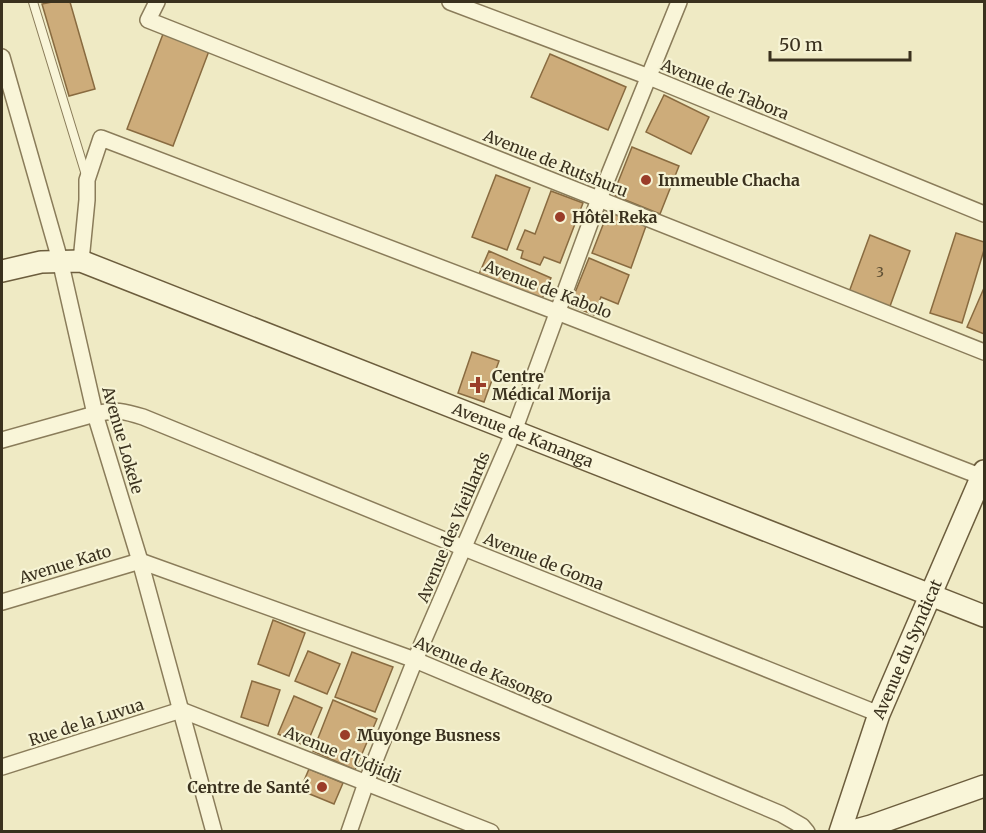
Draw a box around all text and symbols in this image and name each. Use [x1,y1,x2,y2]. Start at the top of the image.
scale bar [770,24,910,62]
text: 50 m [779,33,823,56]
street label: Avenue de Tabora [657,54,792,124]
street label: Avenue de Rutshuru [480,125,631,201]
place label: Immeuble Chacha [658,170,800,190]
marker: Immeuble Chacha [639,173,653,187]
place label: Hôtel Reka [572,207,658,227]
marker: Hôtel Reka [553,210,567,224]
street label: Avenue de Kabolo [480,255,615,323]
house number: 3 [876,263,884,281]
place label: Centre Médical Morija [492,366,611,404]
marker: Centre Médical Morija [469,376,487,394]
street label: Avenue Lokele [98,383,148,496]
street label: Avenue de Kananga [449,398,597,472]
street label: Avenue des Vieillards [412,449,494,606]
street label: Avenue de Goma [480,527,607,594]
street label: Avenue Kato [16,541,113,588]
street label: Avenue du Syndicat [868,576,946,723]
street label: Avenue de Kasongo [411,631,556,708]
street label: Rue de la Luvua [26,694,146,750]
street label: Avenue d'Udjidji [281,721,404,787]
place label: Muyonge Busness [357,725,500,745]
marker: Muyonge Busness [338,728,352,742]
place label: Centre de Santé [188,777,310,797]
marker: Centre de Santé [315,780,329,794]

